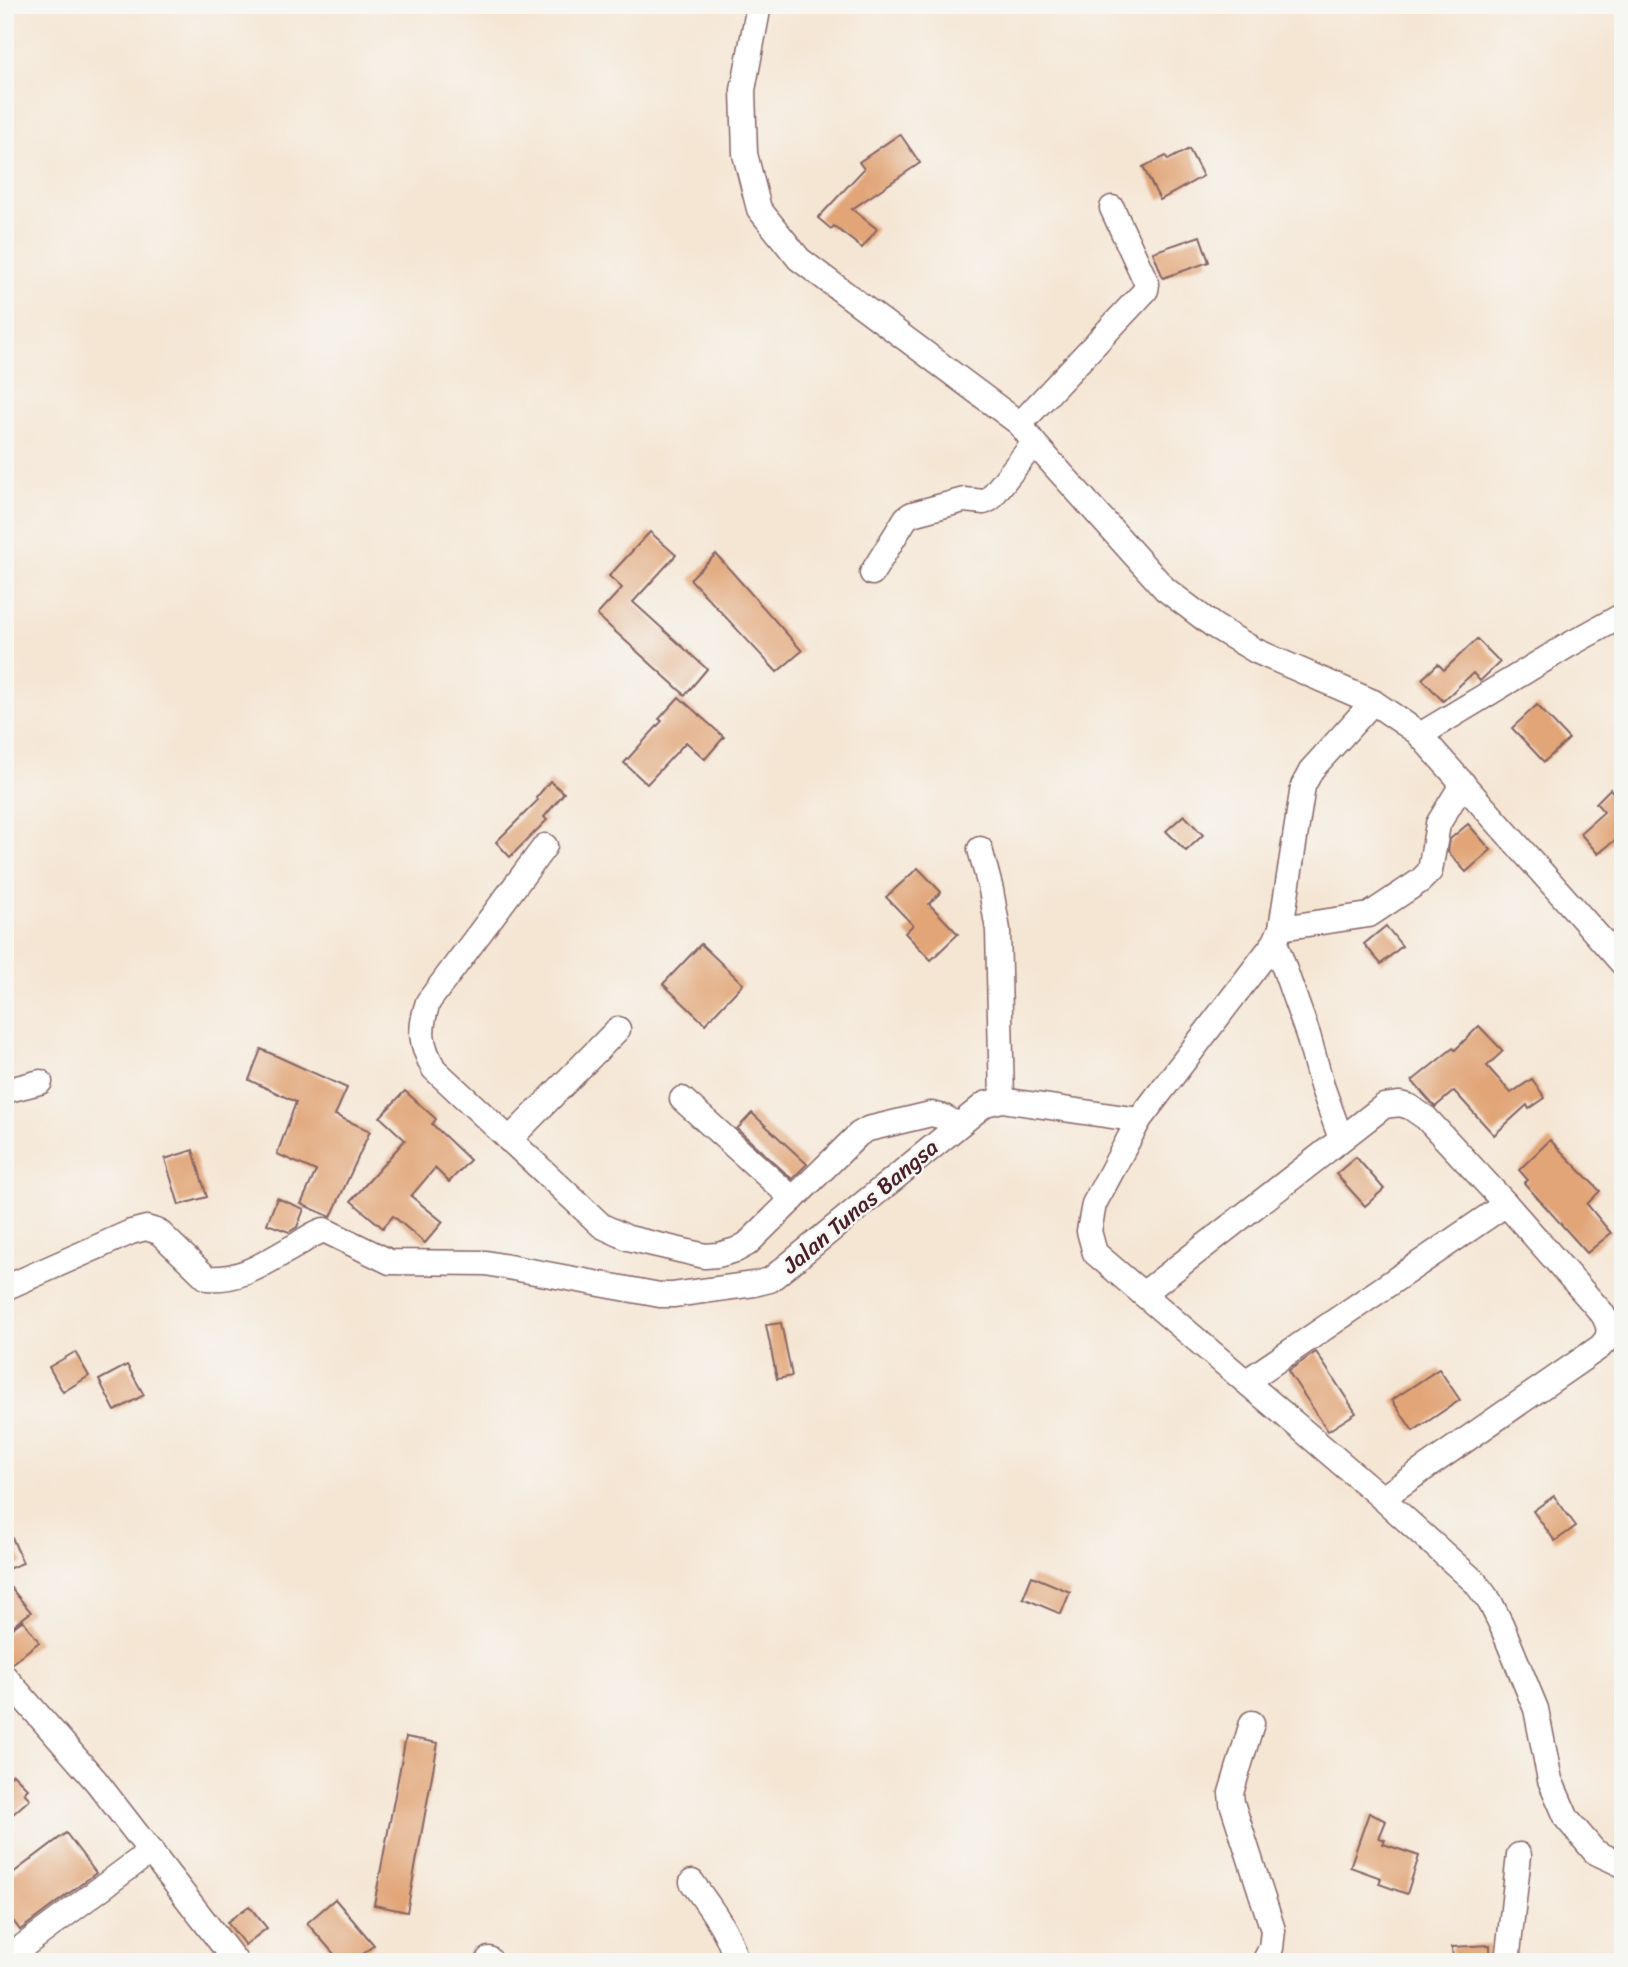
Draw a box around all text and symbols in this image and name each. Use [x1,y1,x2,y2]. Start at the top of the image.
street label: Jalan Tunas Bangsa [772,1128,948,1285]

